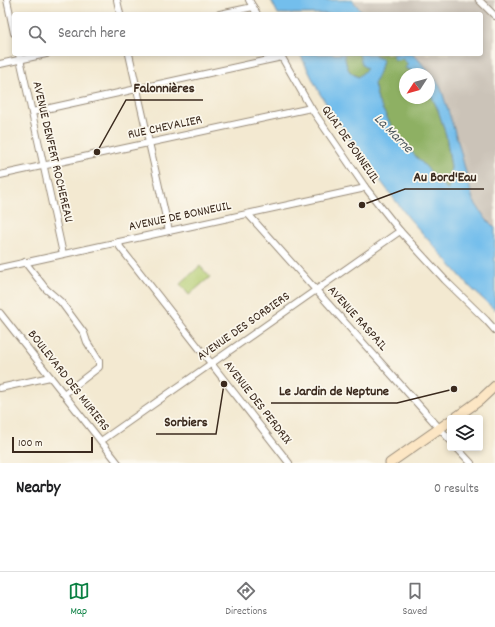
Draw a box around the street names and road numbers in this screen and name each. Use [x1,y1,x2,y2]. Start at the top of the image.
street label: AVENUE DENFERT ROCHEREAU [26,79,78,225]
street label: QUAI DE BONNEUIL [316,102,384,188]
street label: RUE CHEVALIER [126,111,204,145]
street label: AVENUE DE BONNEUIL [127,197,234,237]
street label: AVENUE RASPAIL [322,282,392,356]
street label: AVENUE DES SORBIERS [194,288,295,366]
street label: BOULEVARD DES MURIERS [22,326,114,436]
street label: AVENUE DES PERDRIX [218,357,296,449]

